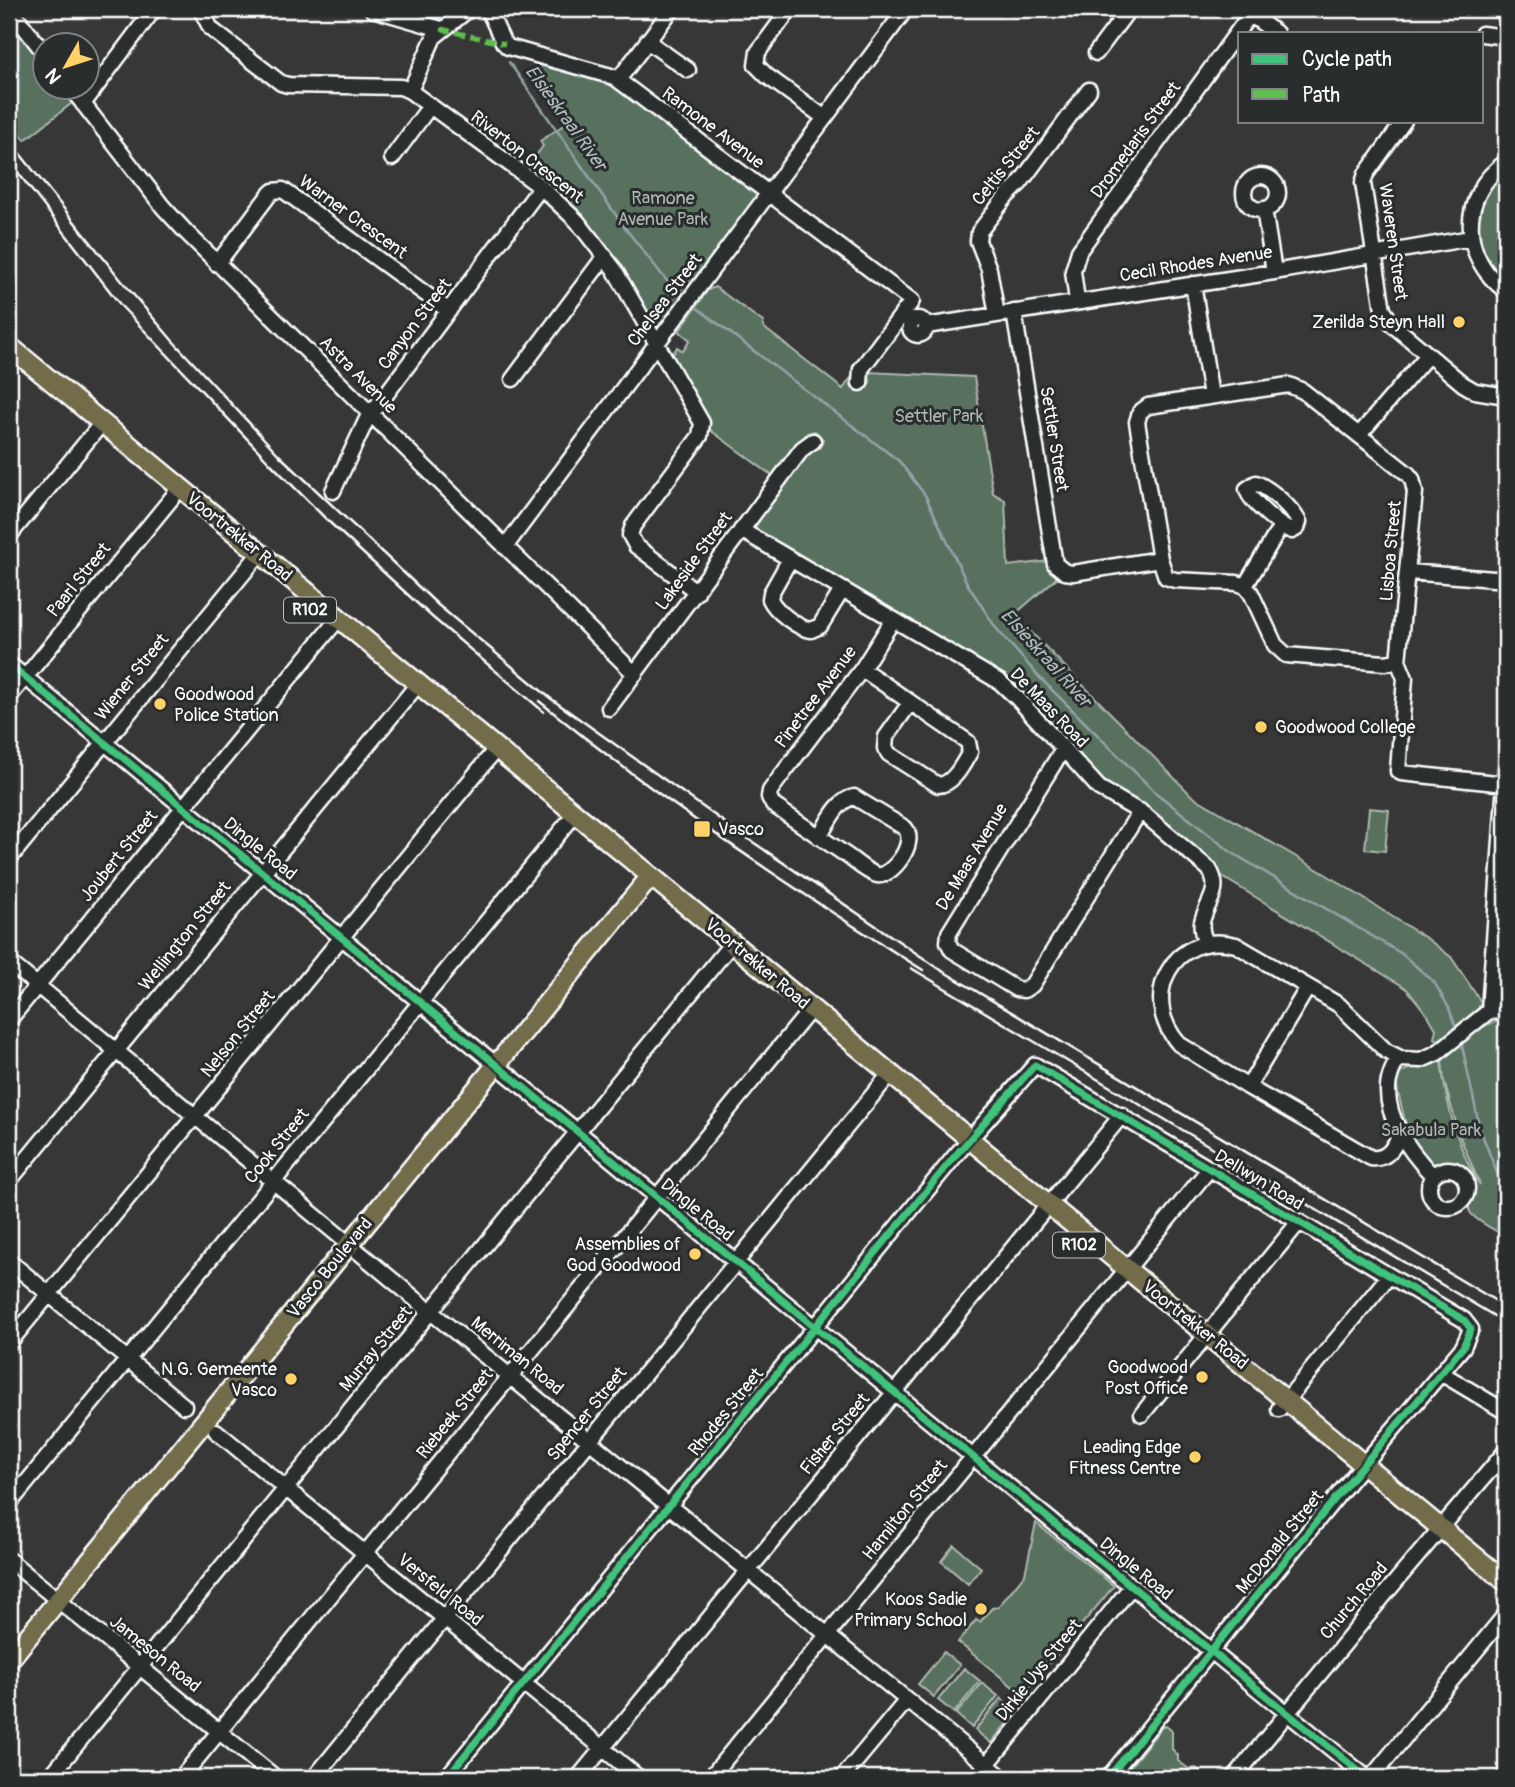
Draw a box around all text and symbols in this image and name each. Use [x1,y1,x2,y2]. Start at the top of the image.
north arrow [32,32,102,102]
legend [1238,32,1484,122]
text: Cycle path [1302,46,1392,73]
water label: Elsieskraal River [520,60,614,177]
text: N [40,63,67,89]
street label: Dromedaris Street [1086,76,1187,203]
street label: Ramone Avenue [657,82,769,174]
text: Path [1302,82,1340,109]
street label: Riverton Crescent [466,106,589,209]
street label: Celtis Street [967,121,1045,210]
street label: Warner Crescent [294,170,412,265]
street label: Waveren Street [1373,182,1413,303]
park label: Ramone Avenue Park [618,187,709,231]
street label: Cecil Rhodes Avenue [1118,241,1274,287]
street label: Chelsea Street [622,248,708,351]
street label: Canyon Street [373,273,457,374]
place label: Zerilda Steyn Hall [1312,311,1445,334]
marker: Zerilda Steyn Hall [1451,314,1467,330]
street label: Astra Avenue [314,331,402,419]
street label: Settler Street [1034,385,1074,494]
park label: Settler Park [895,405,984,428]
street label: Voortrekker Road [181,487,297,587]
street label: Lisboa Street [1375,499,1407,602]
street label: Lakeside Street [650,506,738,615]
street label: Paarl Street [42,537,117,622]
road number: R102 [284,597,336,622]
water label: Elsieskraal River [995,604,1098,714]
street label: Wiener Street [90,628,175,725]
street label: Pinetree Avenue [770,641,862,753]
street label: De Maas Road [1005,663,1093,753]
place label: Goodwood Police Station [174,683,279,727]
marker: Goodwood Police Station [152,696,168,712]
place label: Goodwood College [1275,716,1416,739]
marker: Goodwood College [1253,719,1269,735]
street label: De Maas Avenue [931,799,1013,915]
street label: Joubert Street [75,805,163,907]
street label: Dingle Road [219,812,301,886]
place label: Vasco [718,818,764,841]
marker: Vasco [692,819,712,839]
street label: Wellington Street [134,876,237,996]
street label: Voortrekker Road [700,913,814,1015]
street label: Nelson Street [196,985,281,1082]
street label: Cook Street [240,1103,315,1188]
park label: Sakabula Park [1381,1119,1482,1142]
street label: Dellwyn Road [1210,1144,1308,1216]
street label: Dingle Road [656,1173,738,1247]
street label: Vasco Boulevard [282,1213,378,1323]
road number: R102 [1053,1232,1105,1258]
place label: Assemblies of God Goodwood [566,1233,682,1277]
marker: Assemblies of God Goodwood [687,1246,703,1262]
street label: Voortrekker Road [1137,1275,1253,1375]
street label: Murray Street [334,1301,418,1397]
street label: Merriman Road [466,1312,568,1400]
place label: Goodwood Post Office [1105,1356,1188,1400]
place label: N.G. Gemeente Vasco [161,1358,277,1402]
street label: Spencer Street [542,1362,633,1466]
street label: Rhodes Street [683,1363,769,1461]
street label: Riebeek Street [412,1364,499,1464]
marker: Goodwood Post Office [1194,1369,1210,1385]
marker: N.G. Gemeente Vasco [283,1371,299,1387]
street label: Fisher Street [795,1388,875,1480]
place label: Leading Edge Fitness Centre [1069,1436,1181,1480]
marker: Leading Edge Fitness Centre [1187,1449,1203,1465]
street label: Hamilton Street [857,1454,953,1565]
street label: McDonald Street [1231,1485,1329,1599]
street label: Dingle Road [1095,1532,1177,1606]
street label: Versfeld Road [393,1548,487,1632]
street label: Church Road [1315,1558,1393,1644]
place label: Koos Sadie Primary School [854,1588,967,1632]
marker: Koos Sadie Primary School [973,1601,989,1617]
street label: Jameson Road [105,1610,205,1698]
street label: Dirkie Uys Street [991,1614,1088,1726]

